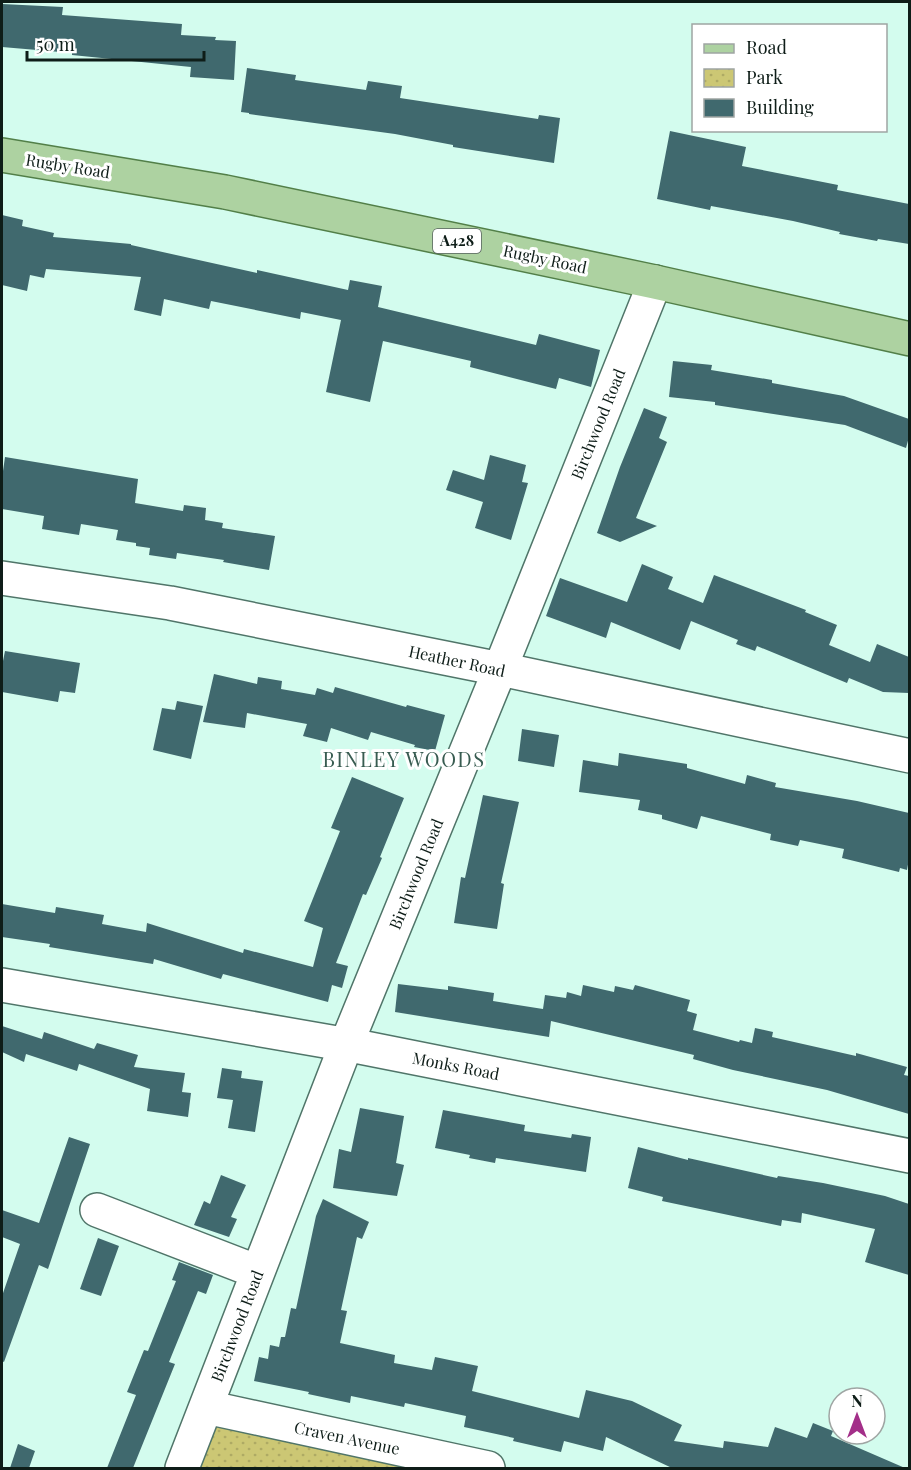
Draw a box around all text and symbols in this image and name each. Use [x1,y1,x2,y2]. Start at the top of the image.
scale bar [27,24,204,62]
legend [692,24,887,132]
text: 50 m [36,32,75,56]
text: Road [746,35,787,59]
text: Park [746,65,783,89]
text: Building [746,95,814,119]
street label: Rugby Road [24,148,112,183]
road number: A428 [433,229,481,253]
street label: Rugby Road [501,239,589,278]
street label: Birchwood Road [566,365,629,482]
street label: Heather Road [407,640,507,681]
district label: BINLEY WOODS [322,745,486,772]
street label: Birchwood Road [384,815,447,932]
street label: Monks Road [411,1047,501,1084]
street label: Birchwood Road [206,1267,267,1385]
north arrow [827,1386,887,1446]
text: N [851,1390,863,1411]
street label: Craven Avenue [292,1416,402,1459]

